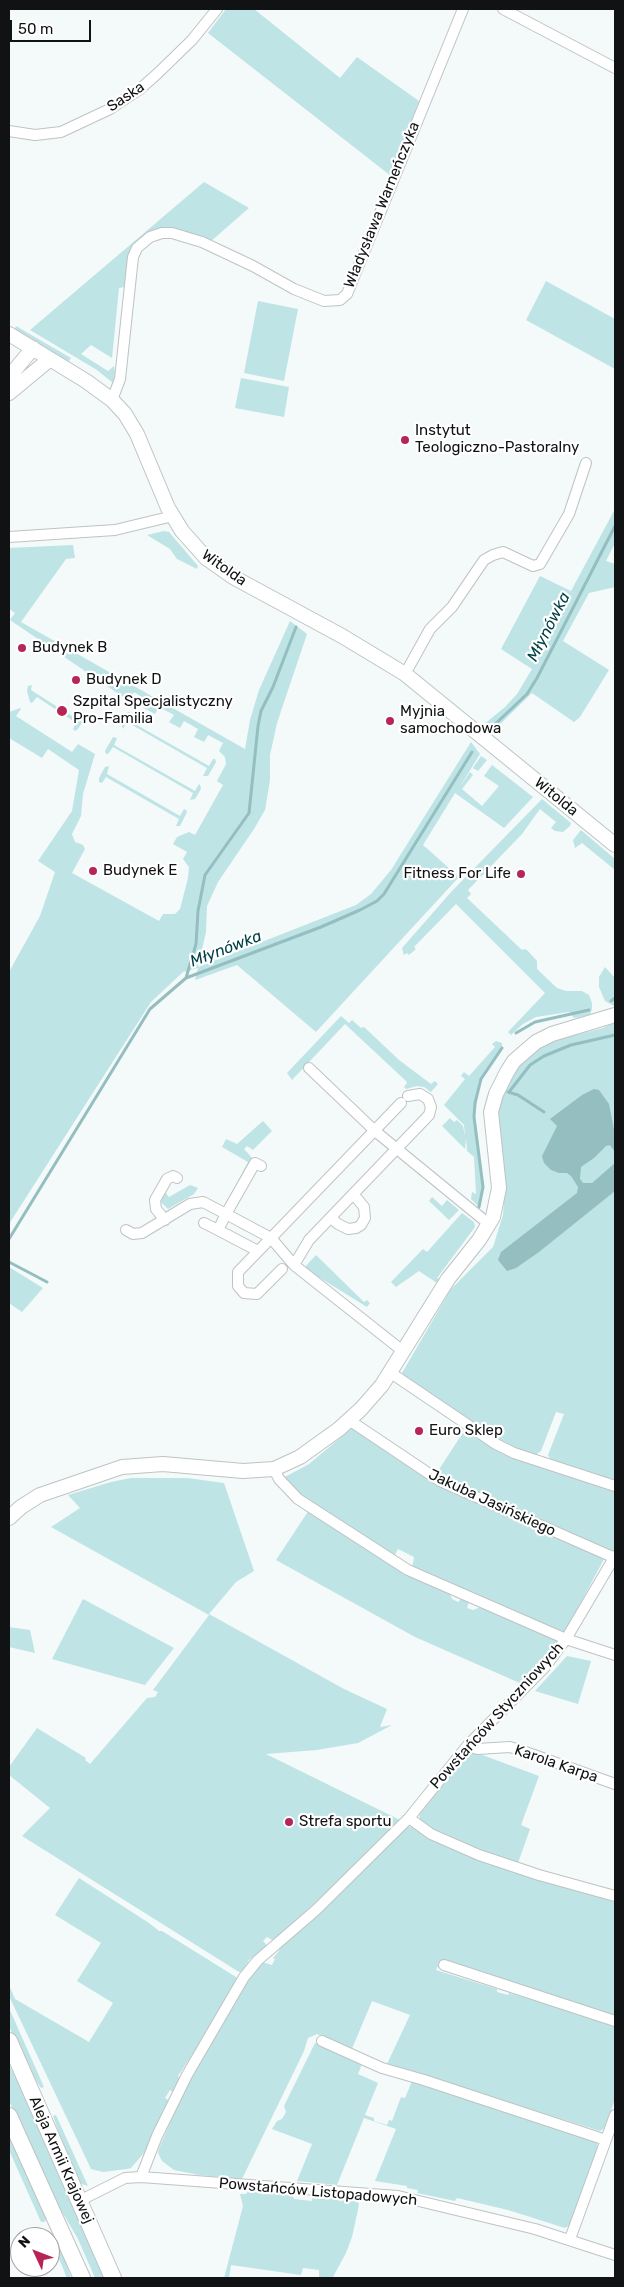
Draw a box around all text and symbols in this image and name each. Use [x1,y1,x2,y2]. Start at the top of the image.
scale bar [12,10,94,42]
text: 50 m [18,20,53,38]
street label: Saska [104,78,148,116]
street label: Władysława Warneńczyka [340,119,424,291]
place label: Instytut Teologiczno-Pastoralny [415,422,579,457]
marker: Instytut Teologiczno-Pastoralny [399,434,411,446]
street label: Witolda [198,546,250,590]
water label: Młynówka [523,589,575,665]
place label: Budynek B [32,639,107,657]
marker: Budynek B [16,642,28,654]
place label: Budynek D [86,671,161,689]
marker: Budynek D [70,674,82,686]
place label: Szpital Specjalistyczny Pro-Familia [73,693,233,728]
place label: Myjnia samochodowa [400,703,501,738]
marker: Szpital Specjalistyczny Pro-Familia [55,704,69,718]
marker: Myjnia samochodowa [384,715,396,727]
street label: Witolda [531,774,581,820]
place label: Budynek E [103,862,177,880]
marker: Budynek E [87,865,99,877]
place label: Fitness For Life [404,865,511,883]
marker: Fitness For Life [515,868,527,880]
water label: Młynówka [187,927,265,971]
place label: Euro Sklep [429,1422,503,1440]
marker: Euro Sklep [413,1425,425,1437]
street label: Jakuba Jasińskiego [425,1466,559,1540]
street label: Powstańców Styczniowych [426,1639,568,1793]
street label: Karola Karpa [512,1741,600,1787]
place label: Strefa sportu [299,1813,391,1831]
marker: Strefa sportu [283,1816,295,1828]
street label: Aleja Armii Krajowej [25,2094,97,2226]
street label: Powstańców Listopadowych [218,2174,418,2210]
north arrow [10,2227,60,2277]
text: N [15,2233,34,2252]

